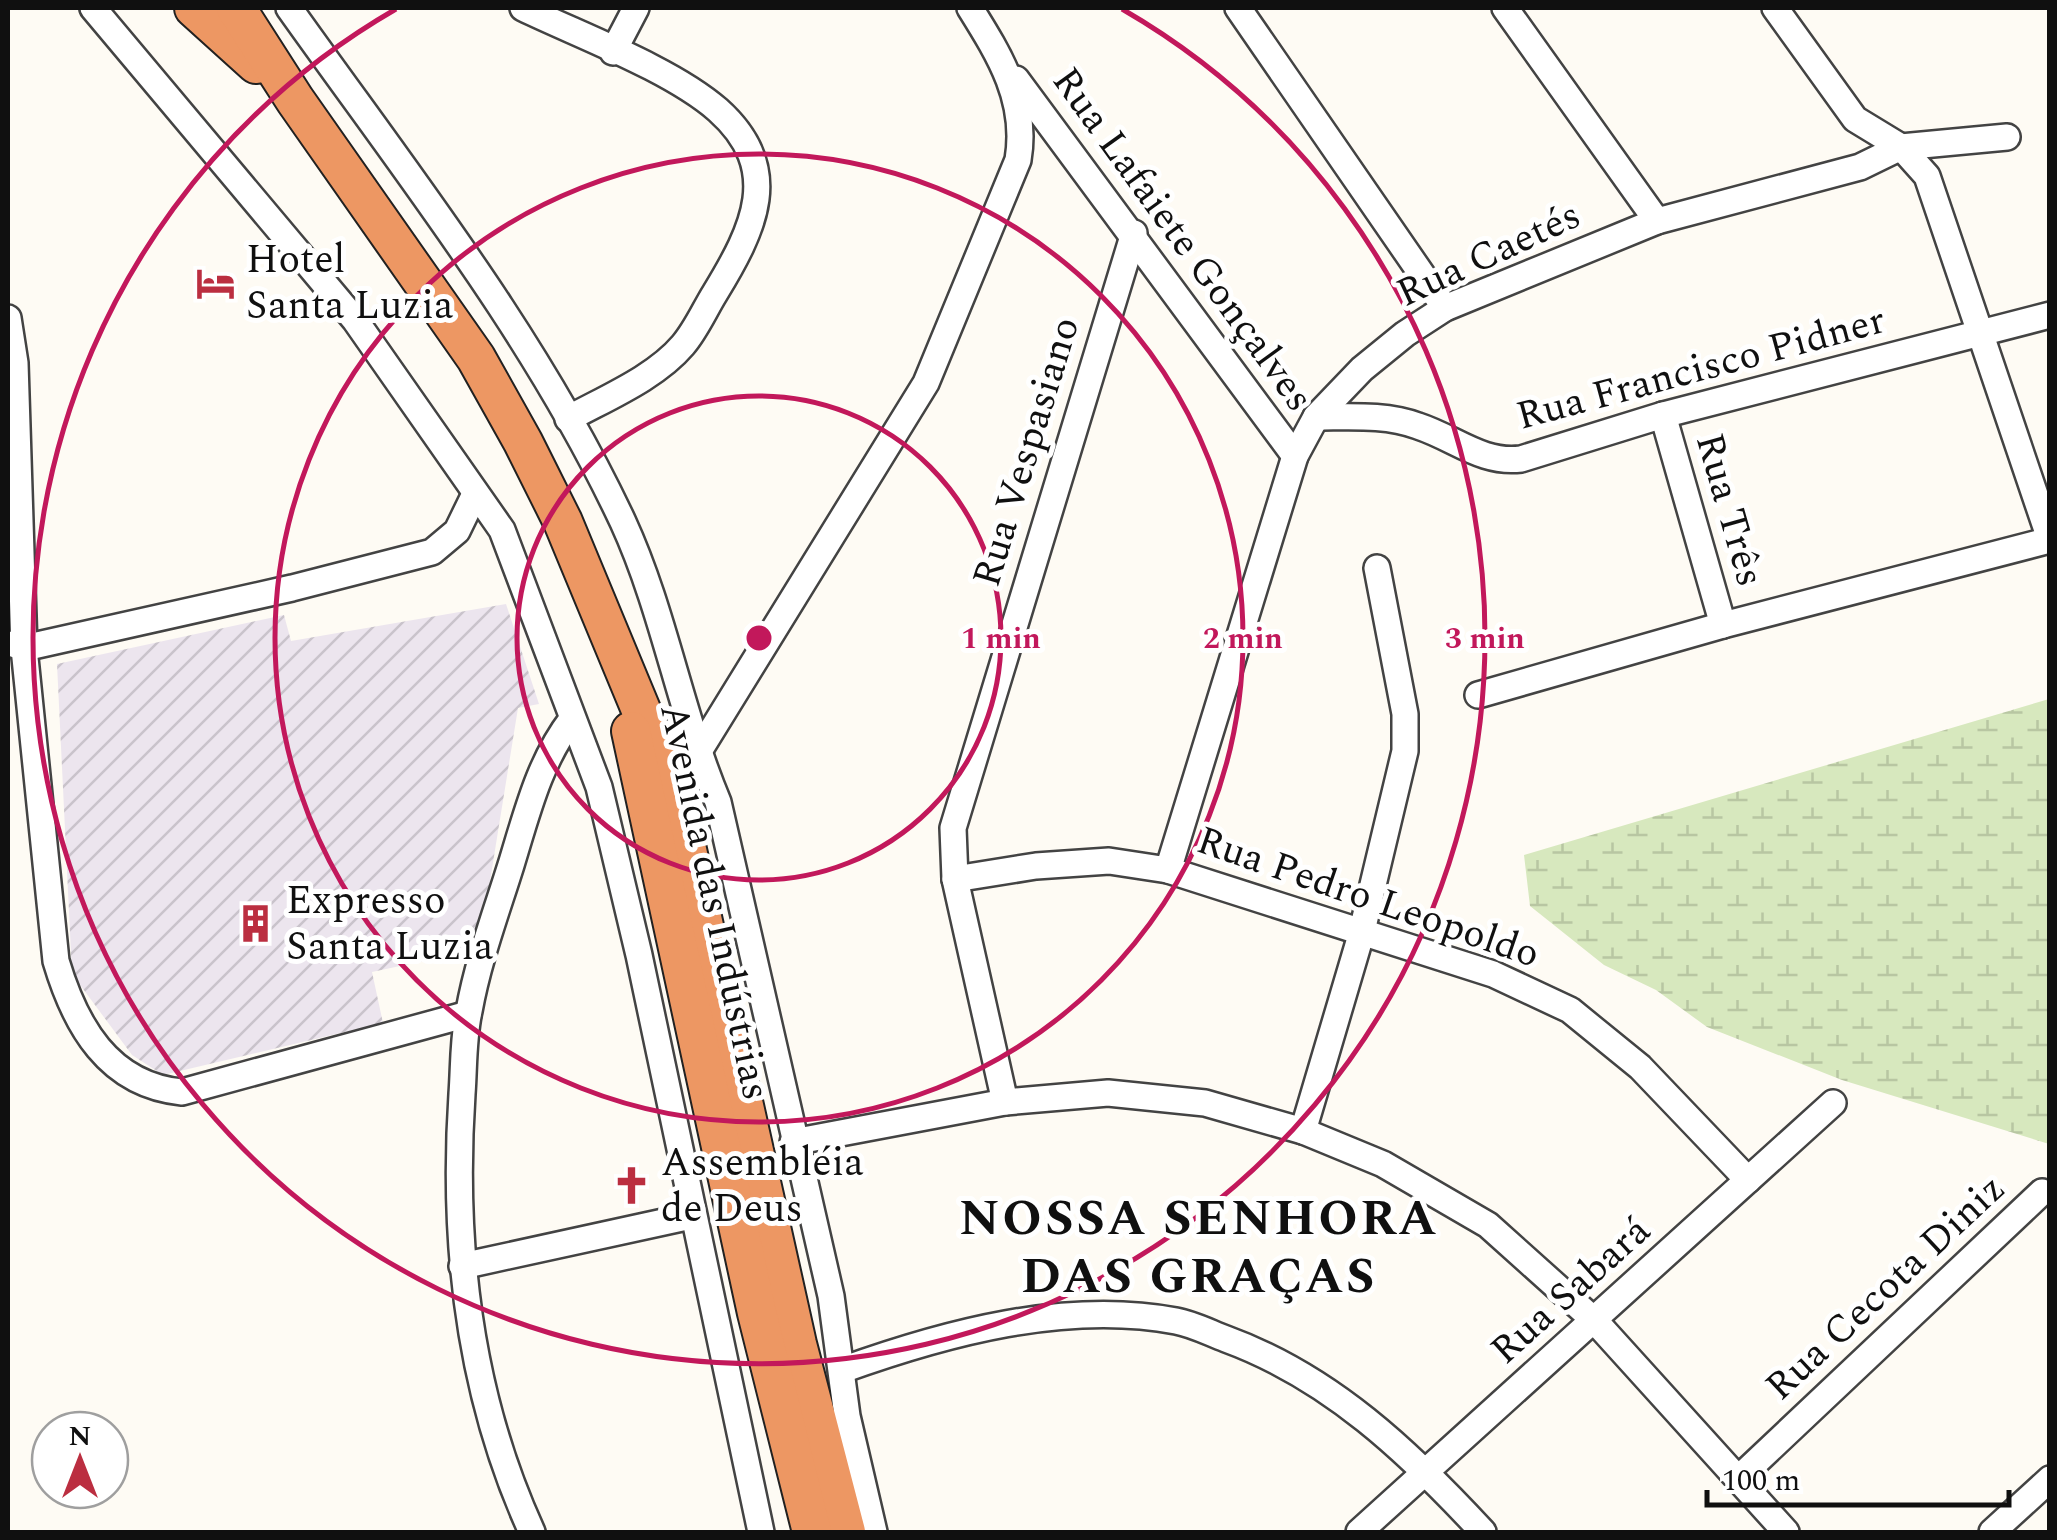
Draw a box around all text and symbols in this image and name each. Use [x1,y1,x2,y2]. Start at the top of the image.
street label: Rua Lafaiete Gonçalves [1036,55,1328,425]
street label: Rua Caetés [1387,186,1591,324]
place label: Hotel Santa Luzia [246,230,454,337]
hotel icon: Hotel Santa Luzia [195,262,237,304]
street label: Rua Francisco Pidner [1510,290,1892,448]
street label: Rua Vespasiano [957,309,1097,595]
street label: Rua Três [1678,426,1780,594]
text: 1 min [961,616,1041,662]
text: 2 min [1203,616,1283,662]
text: 3 min [1445,616,1525,662]
centre of rings [741,620,777,656]
street label: Avenida das Indústrias [642,698,786,1106]
street label: Rua Pedro Leopoldo [1188,811,1548,985]
place label: Expresso Santa Luzia [286,871,494,978]
building icon: Expresso Santa Luzia [235,903,277,945]
place label: Assembléia de Deus [661,1133,864,1240]
street label: Rua Cecota Diniz [1752,1160,2020,1416]
church icon: Assembléia de Deus [610,1165,652,1207]
district label: NOSSA SENHORA DAS GRAÇAS [959,1181,1439,1315]
street label: Rua Sabará [1477,1202,1665,1380]
north arrow [30,1410,130,1510]
text: N [69,1415,91,1458]
scale bar [1707,1445,2010,1507]
text: 100 m [1722,1458,1800,1504]

